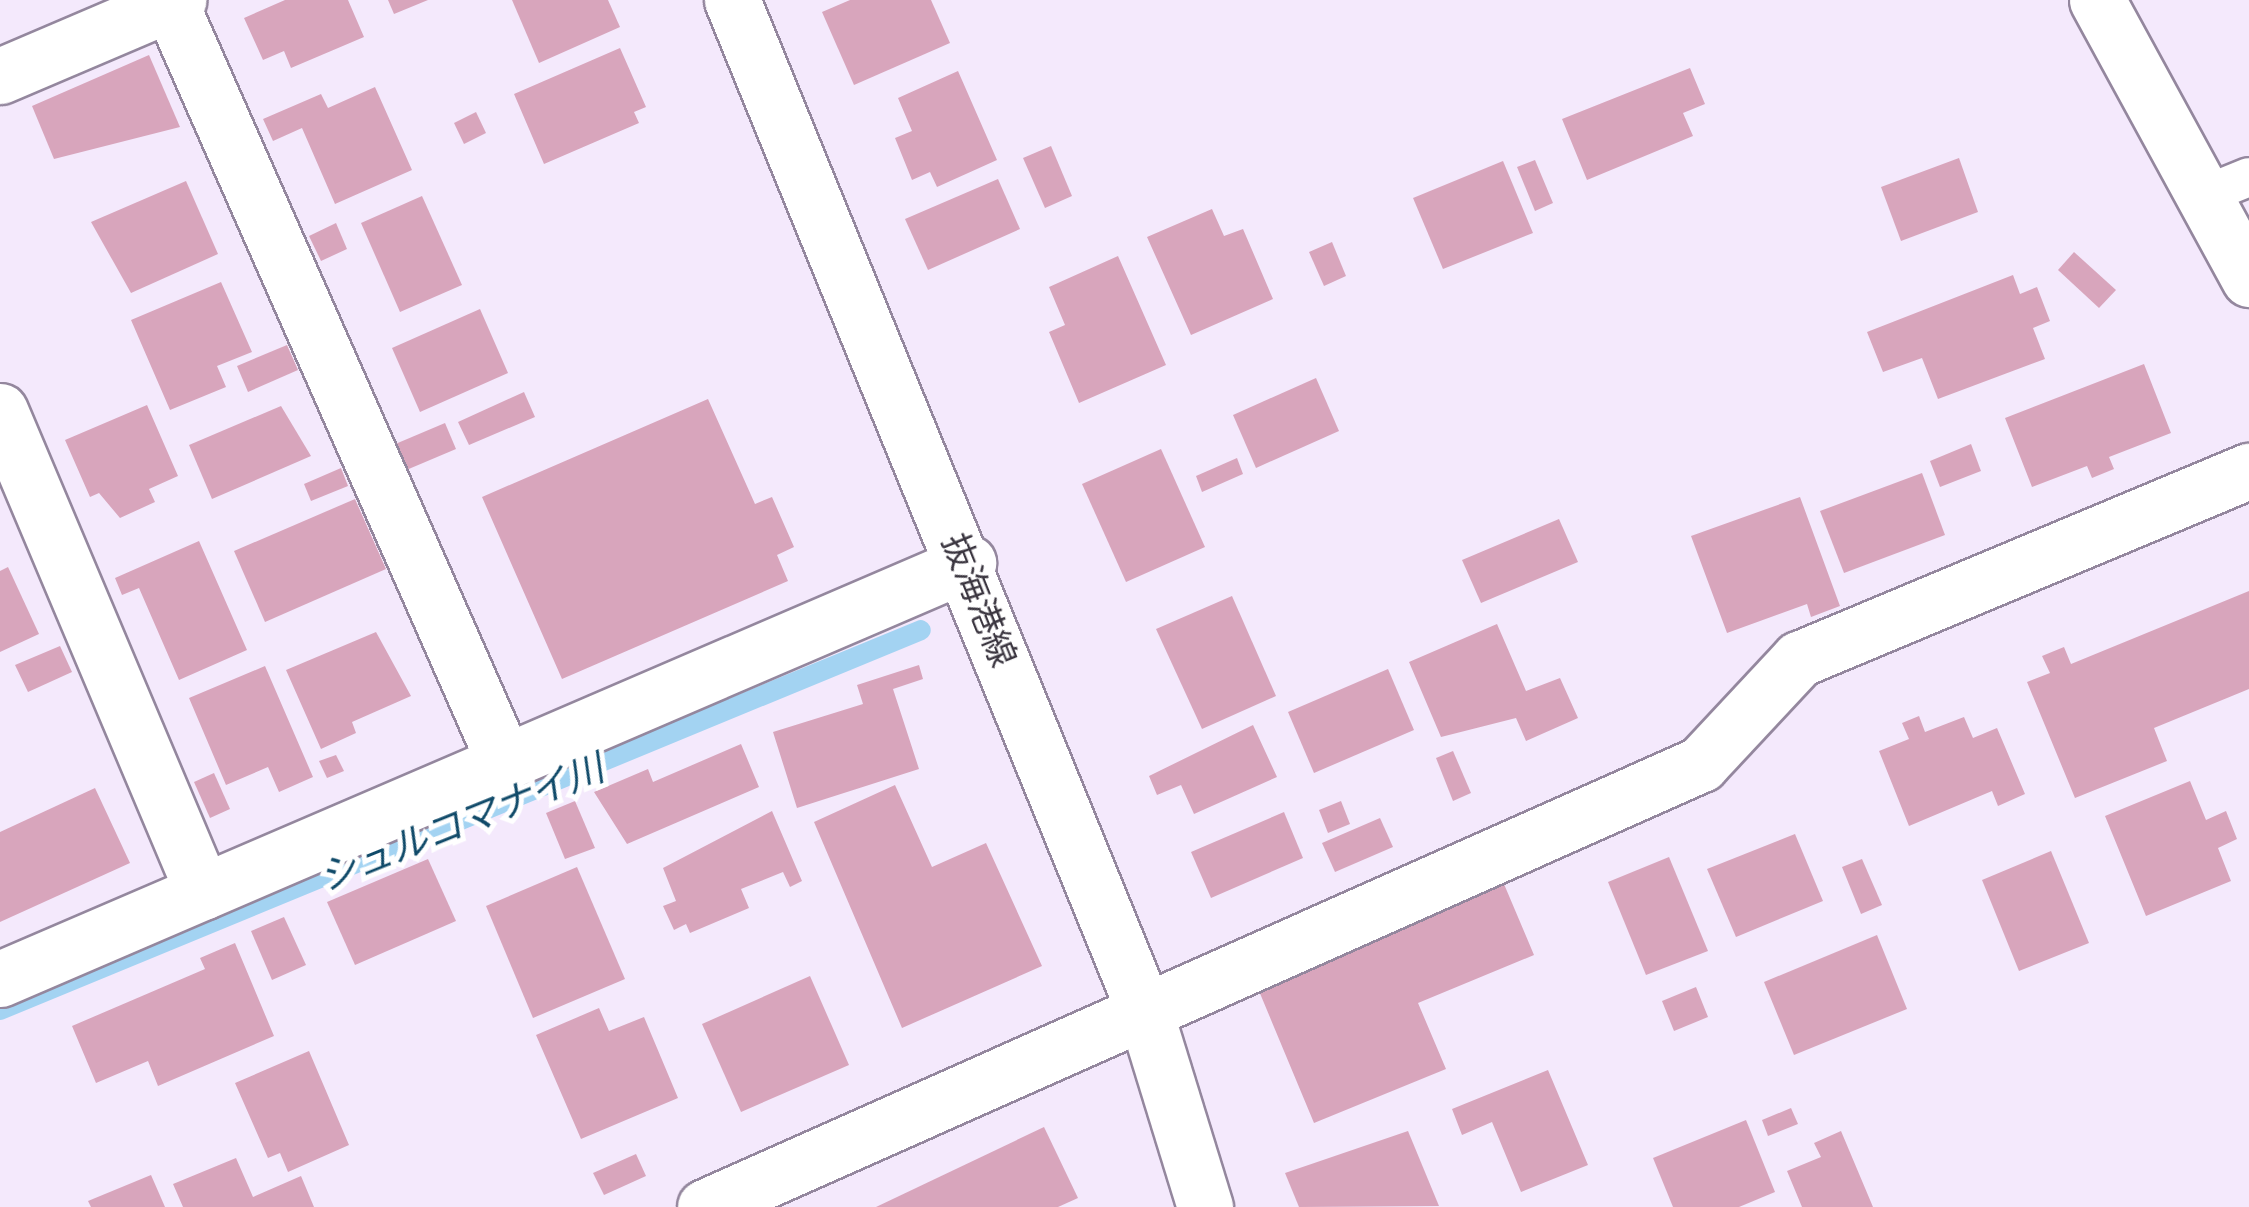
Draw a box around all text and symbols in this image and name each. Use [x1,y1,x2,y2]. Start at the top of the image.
street label: 抜海港線 [936,526,1028,672]
water label: シュルコマナイ川 [311,742,609,898]

